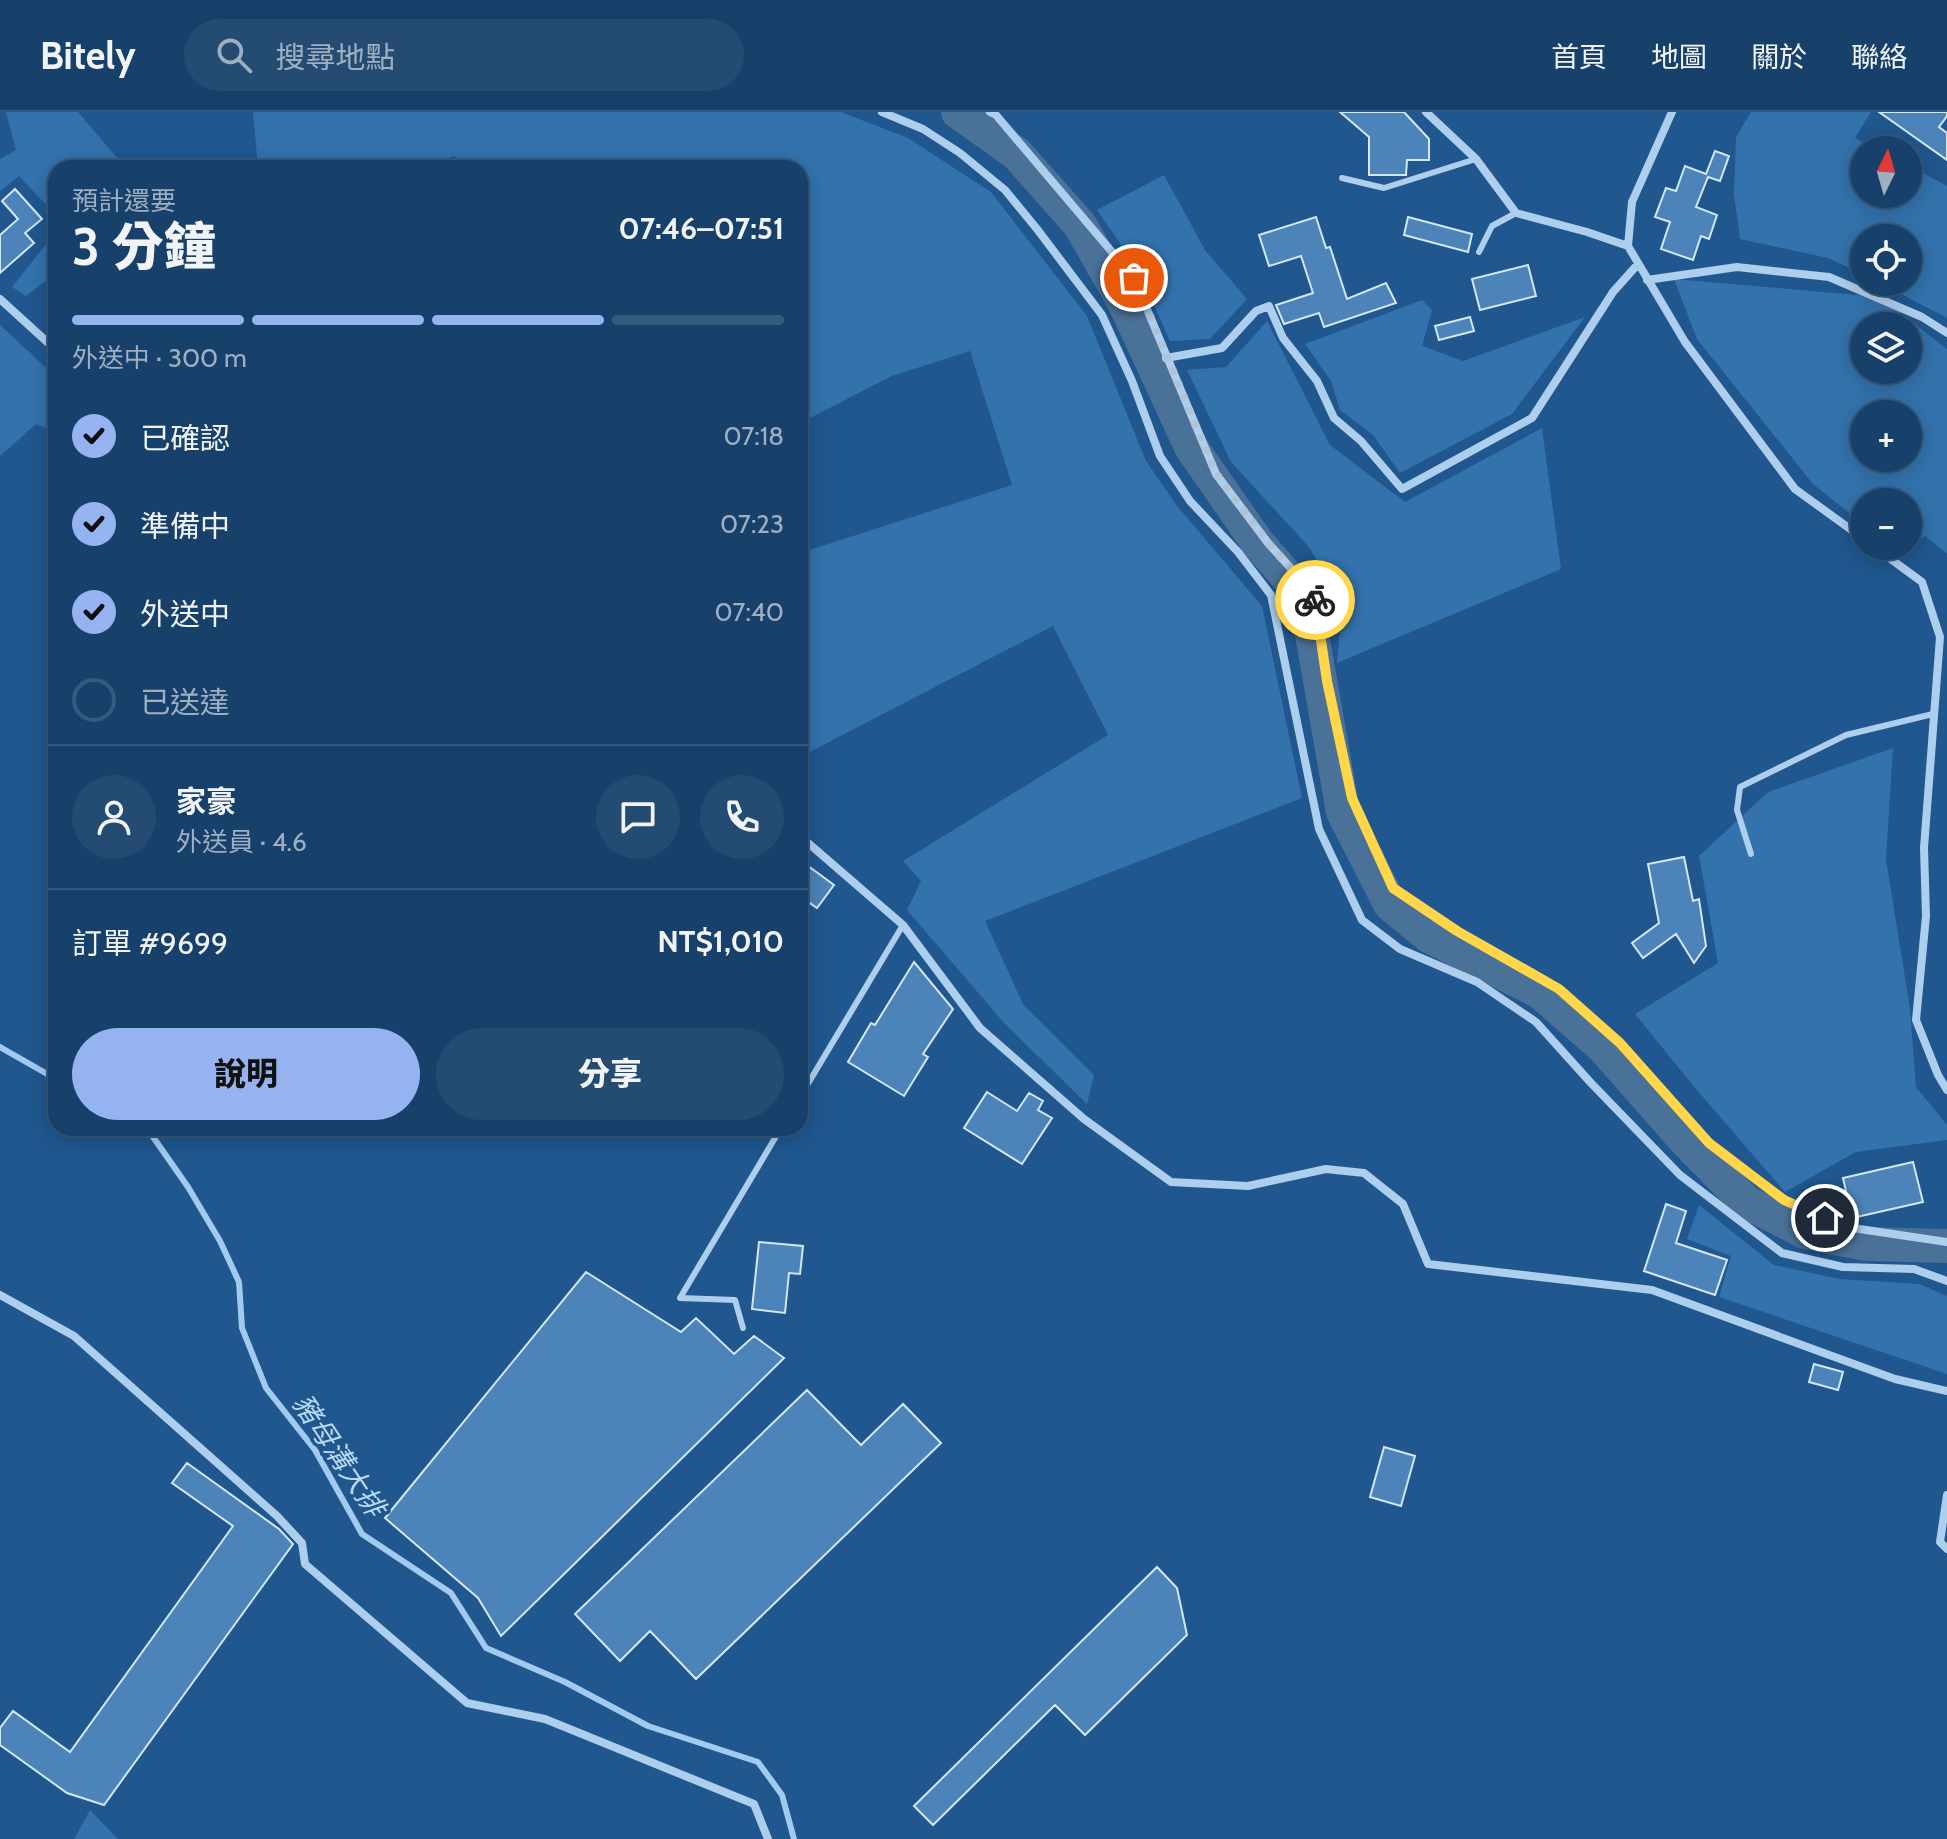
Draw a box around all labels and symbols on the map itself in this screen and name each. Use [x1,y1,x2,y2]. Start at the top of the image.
north arrow [1850,136,1922,208]
pin [1100,244,1168,312]
courier [1275,560,1355,640]
pin [1791,1184,1859,1252]
water label: 豬母溝大排 [286,1387,394,1526]

